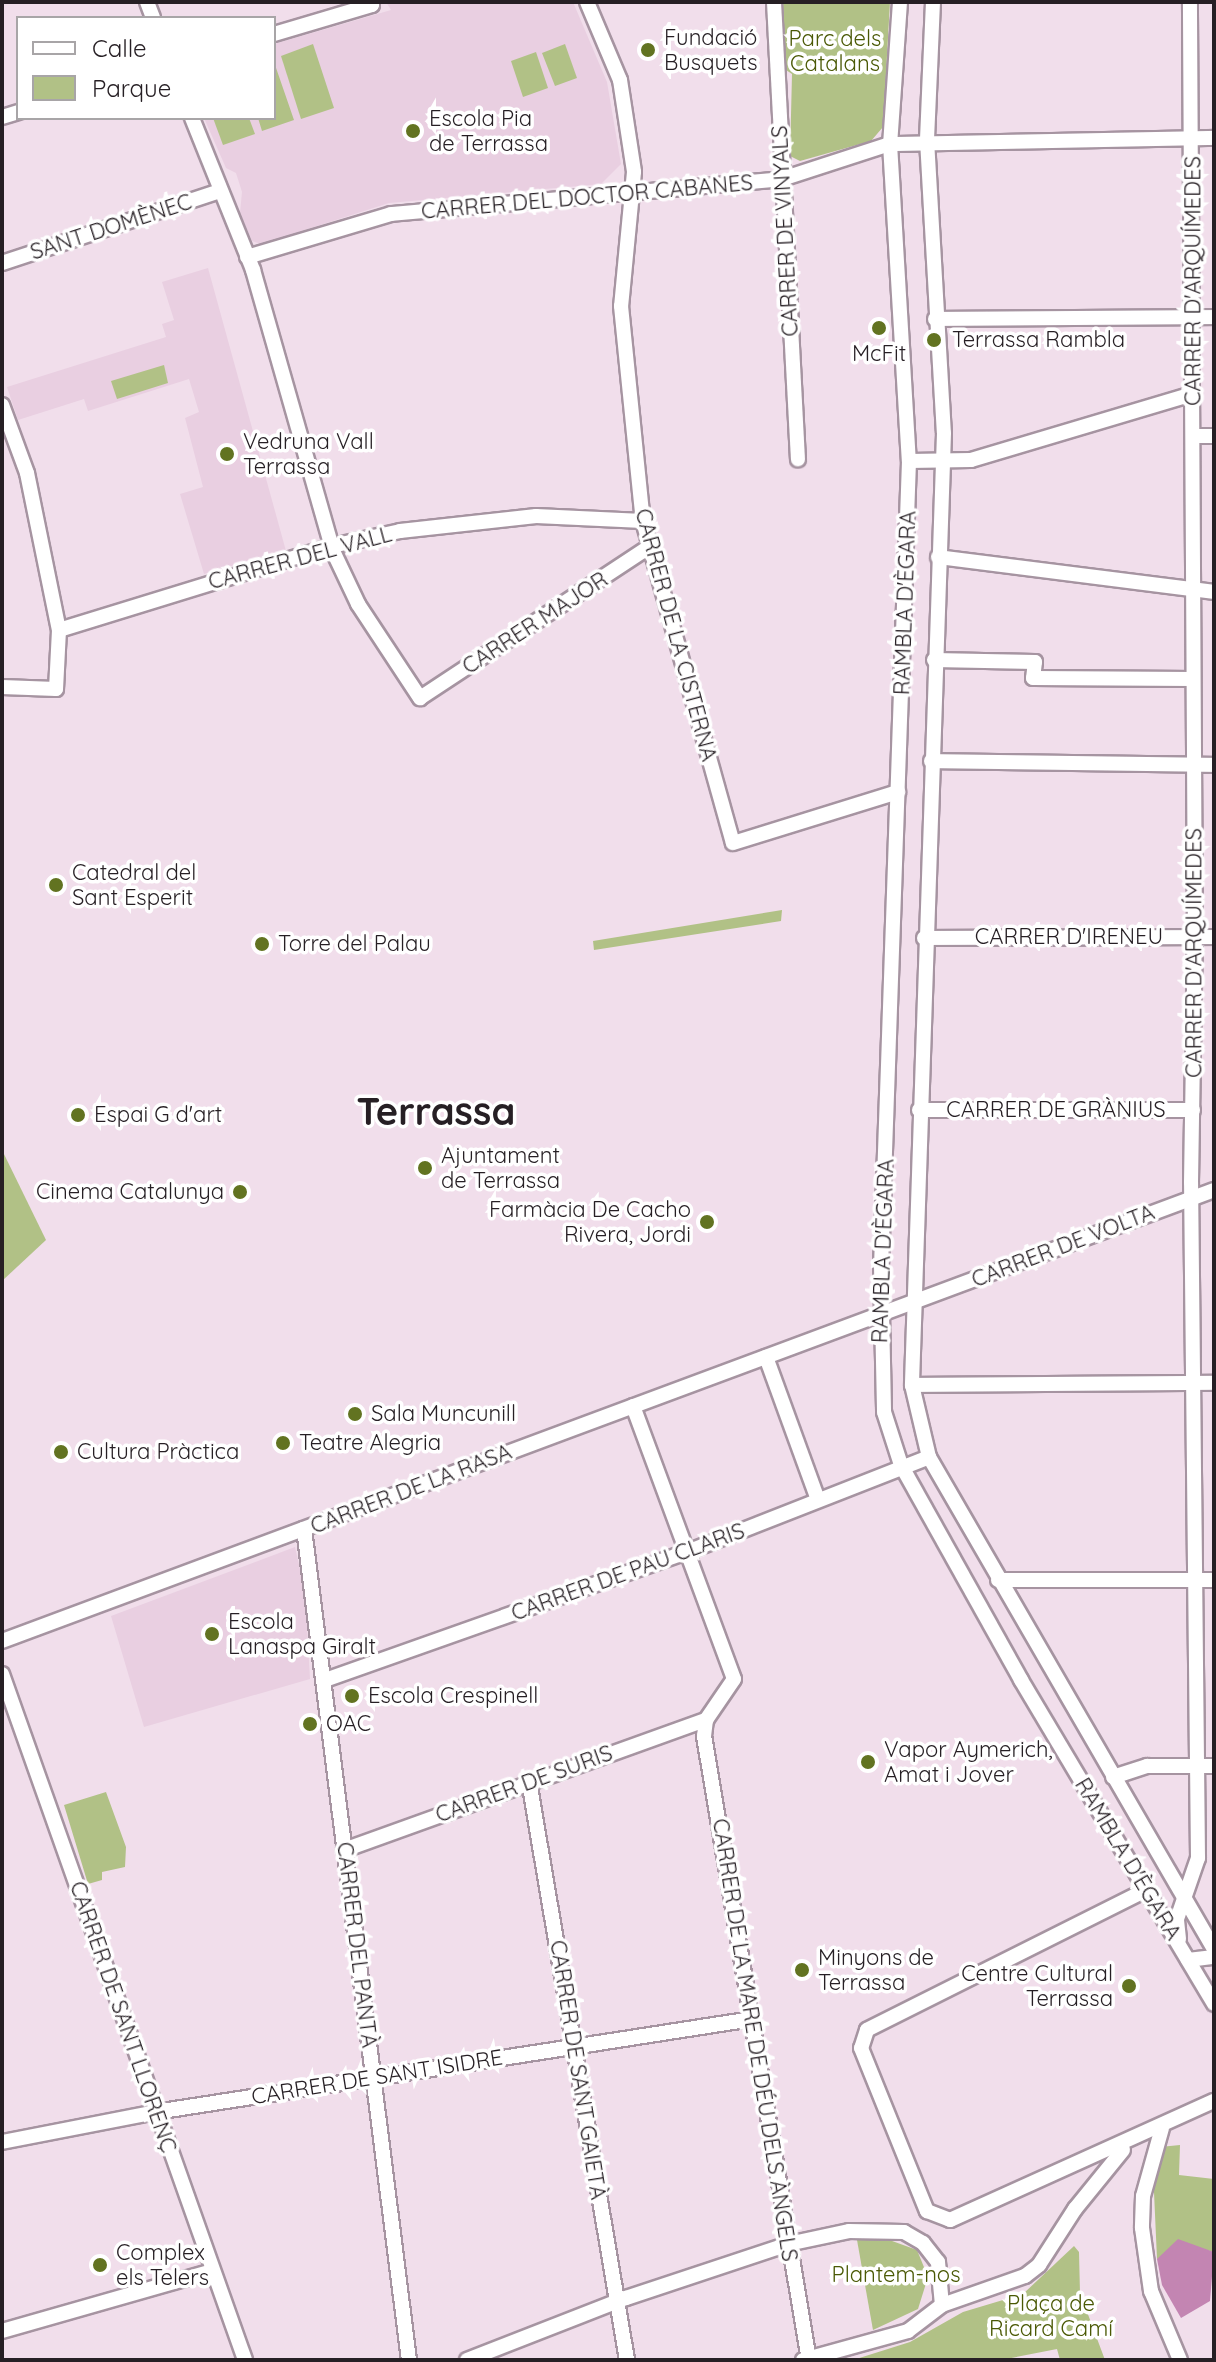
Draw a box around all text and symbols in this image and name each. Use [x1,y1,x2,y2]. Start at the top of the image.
legend [16,16,276,120]
place label: Fundació Busquets [664,24,758,76]
park label: Parc dels Catalans [789,25,881,76]
text: Calle [92,33,147,63]
marker: Fundació Busquets [639,41,657,59]
text: Parque [92,73,171,103]
place label: Escola Pia de Terrassa [429,105,548,156]
marker: Escola Pia de Terrassa [404,122,422,140]
street label: CARRER DE VINYALS [766,125,804,337]
street label: CARRER D'ARQUÍMEDES [1180,156,1206,406]
street label: CARRER DEL DOCTOR CABANES [420,169,754,225]
street label: SANT DOMÈNEC [27,188,195,266]
marker: McFit [870,319,888,337]
place label: Terrassa Rambla [952,327,1125,353]
marker: Terrassa Rambla [923,329,945,351]
place label: McFit [852,341,906,367]
place label: Vedruna Vall Terrassa [243,428,374,480]
marker: Vedruna Vall Terrassa [218,445,236,463]
street label: CARRER DE LA CISTERNA [630,506,722,764]
street label: RAMBLA D'ÈGARA [889,510,921,696]
street label: CARRER DEL VALL [205,521,395,595]
street label: CARRER MAJOR [457,566,613,680]
street label: CARRER D'ARQUÍMEDES [1181,828,1207,1078]
place label: Catedral del Sant Esperit [72,859,196,910]
marker: Catedral del Sant Esperit [47,876,65,894]
street label: CARRER D'IRENEU [975,924,1163,950]
place label: Torre del Palau [278,931,431,957]
marker: Torre del Palau [253,935,271,953]
district label: Terrassa [357,1089,515,1135]
street label: CARRER DE GRÀNIUS [946,1097,1166,1123]
place label: Espai G d'art [94,1102,222,1128]
marker: Espai G d'art [69,1106,87,1124]
place label: Ajuntament de Terrassa [441,1142,560,1194]
street label: RAMBLA D'ÈGARA [867,1158,899,1344]
marker: Ajuntament de Terrassa [416,1159,434,1177]
place label: Cinema Catalunya [36,1179,224,1205]
marker: Cinema Catalunya [231,1183,249,1201]
place label: Farmàcia De Cacho Rivera, Jordi [489,1196,691,1248]
street label: CARRER DE VOLTA [968,1199,1158,1293]
marker: Farmàcia De Cacho Rivera, Jordi [698,1213,716,1231]
place label: Sala Muncunill [371,1401,516,1427]
marker: Sala Muncunill [346,1405,364,1423]
place label: Teatre Alegria [299,1430,441,1456]
marker: Teatre Alegria [274,1434,292,1452]
street label: CARRER DE LA RASA [307,1438,515,1540]
place label: Cultura Pràctica [77,1439,239,1465]
marker: Cultura Pràctica [52,1443,70,1461]
street label: CARRER DE PAU CLARIS [508,1517,748,1627]
place label: Escola Lanaspa Giralt [228,1608,376,1660]
marker: Escola Lanaspa Giralt [203,1625,221,1643]
place label: Escola Crespinell [368,1683,538,1709]
marker: Escola Crespinell [343,1687,361,1705]
place label: OAC [326,1711,371,1737]
marker: OAC [301,1715,319,1733]
place label: Vapor Aymerich, Amat i Jover [884,1736,1053,1788]
street label: CARRER DE SURIS [432,1740,616,1828]
marker: Vapor Aymerich, Amat i Jover [859,1753,877,1771]
street label: RAMBLA D'ÈGARA [1069,1773,1187,1945]
street label: CARRER DE LA MARE DE DÉU DELS ÀNGELS [707,1817,803,2263]
street label: CARRER DEL PANTÀ [331,1840,383,2050]
street label: CARRER DE SANT LLORENÇ [64,1878,182,2156]
street label: CARRER DE SANT GAIETÀ [544,1938,612,2202]
place label: Minyons de Terrassa [818,1944,934,1996]
place label: Centre Cultural Terrassa [961,1960,1113,2012]
marker: Minyons de Terrassa [793,1961,811,1979]
marker: Centre Cultural Terrassa [1120,1977,1138,1995]
street label: CARRER DE SANT ISIDRE [250,2044,504,2110]
place label: Complex els Telers [116,2239,209,2290]
marker: Complex els Telers [91,2256,109,2274]
park label: Plantem-nos [832,2262,960,2288]
park label: Plaça de Ricard Camí [989,2290,1113,2342]

